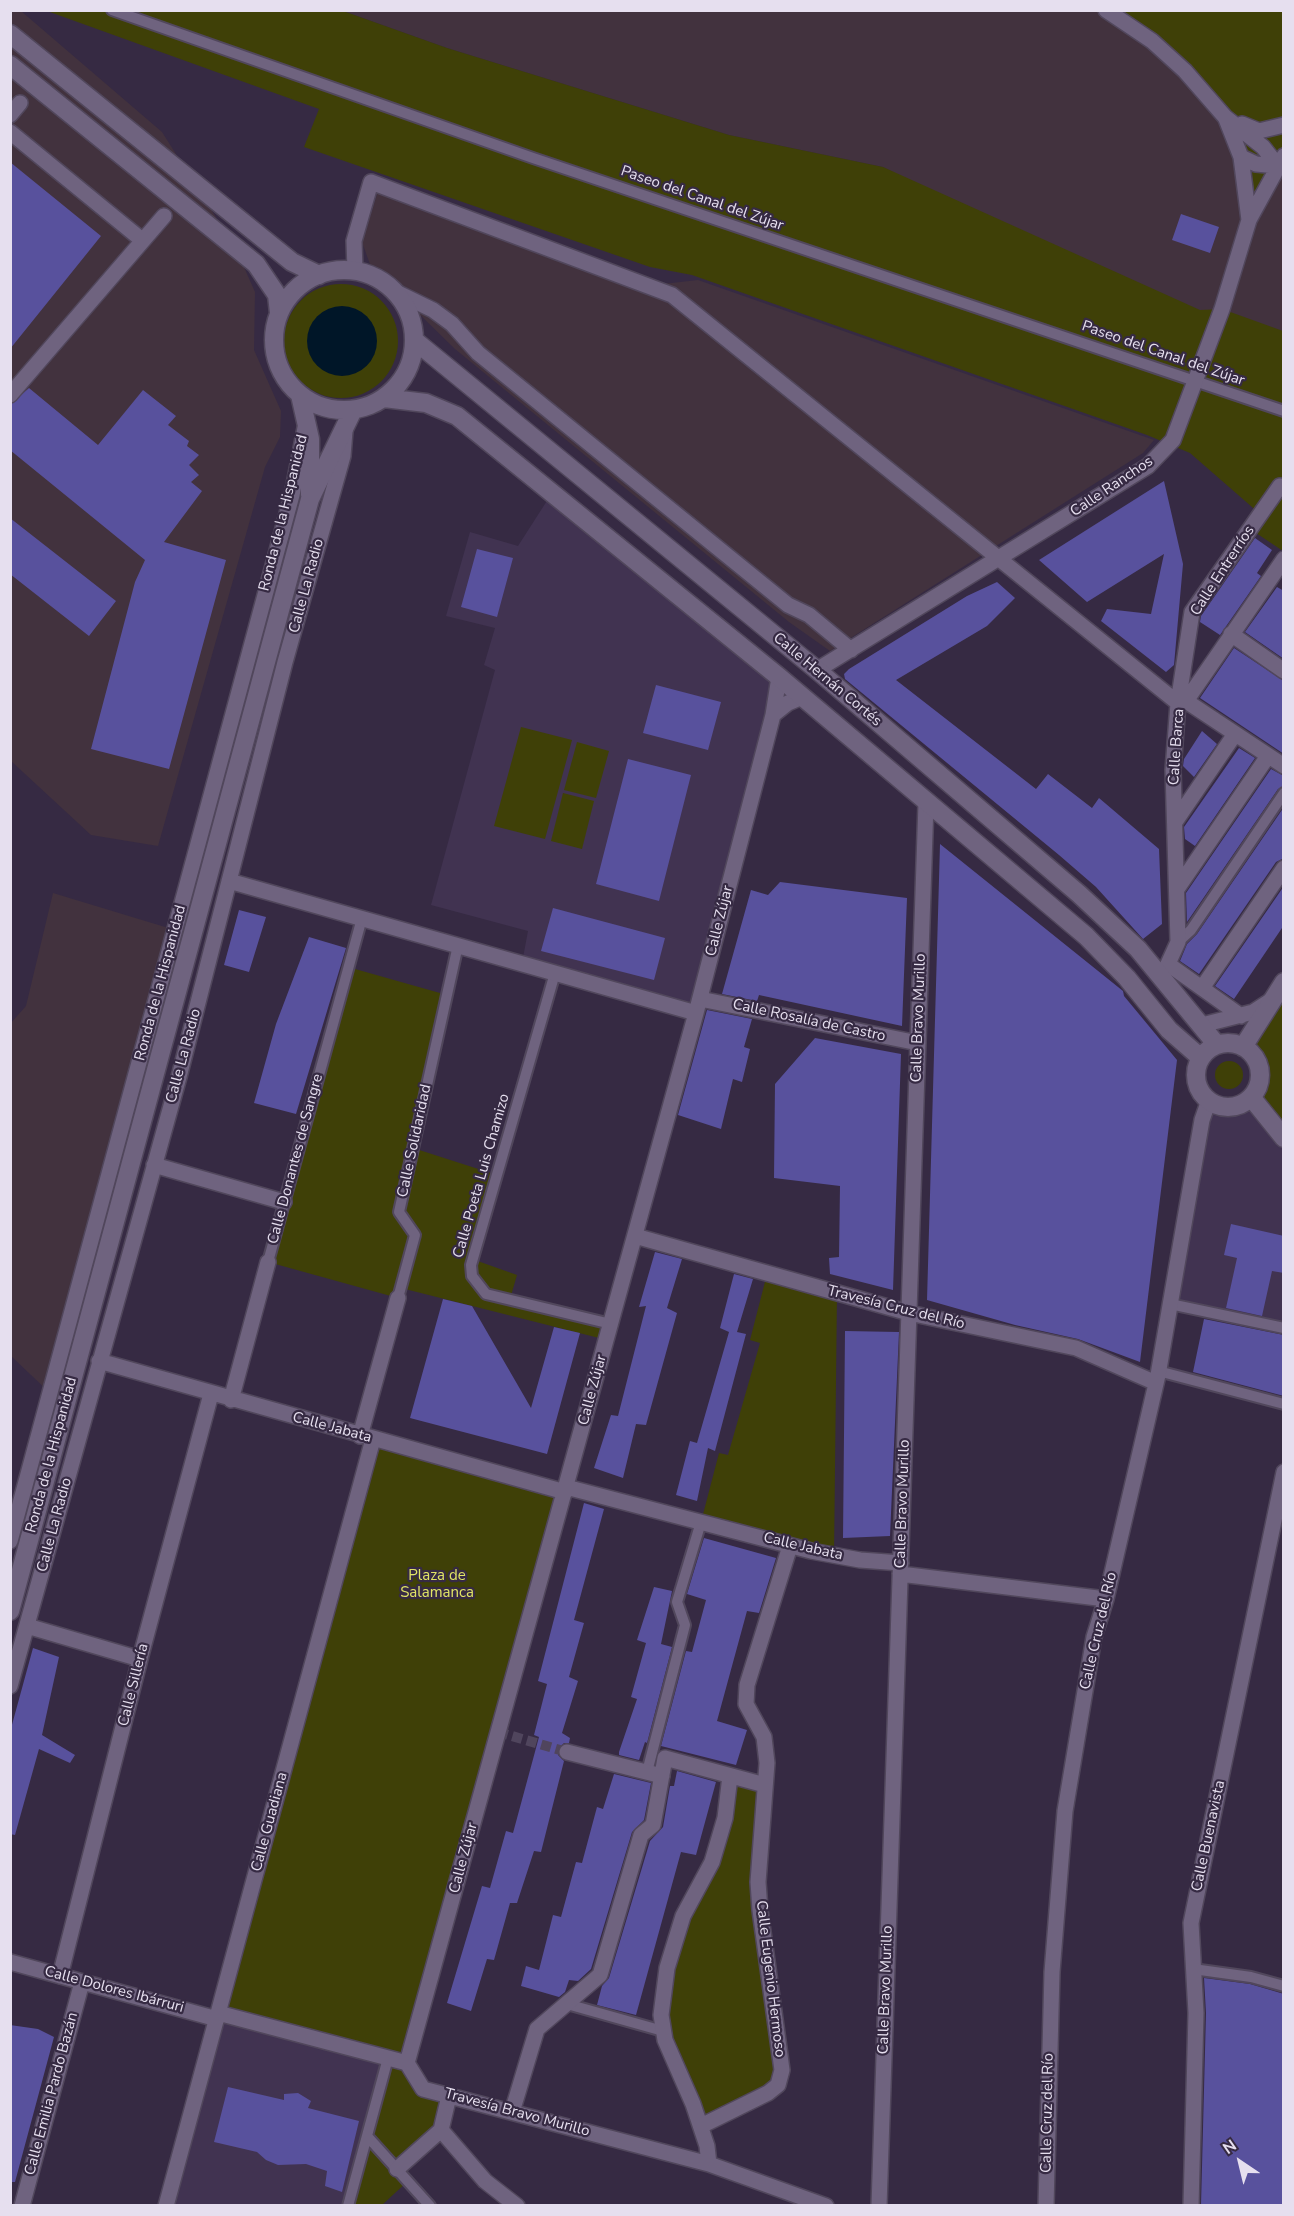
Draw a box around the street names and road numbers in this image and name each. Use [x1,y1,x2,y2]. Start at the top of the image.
street label: Paseo del Canal del Zújar [618,163,786,235]
street label: Paseo del Canal del Zújar [1079,318,1247,390]
street label: Ronda de la Hispanidad [256,433,312,593]
street label: Calle Ranchos [1067,453,1157,521]
street label: Calle Entrerríos [1187,522,1259,620]
street label: Calle La Radio [286,537,328,635]
street label: Calle Hernán Cortés [769,629,885,731]
street label: Calle Barca [1165,708,1189,786]
street label: Calle Zújar [703,884,737,958]
street label: Ronda de la Hispanidad [132,903,190,1063]
street label: Calle Bravo Murillo [908,953,930,1083]
street label: Calle Rosalía de Castro [731,996,887,1046]
street label: Calle La Radio [163,1007,205,1105]
street label: Calle Donantes de Sangre [265,1072,327,1246]
street label: Calle Solidaridad [394,1083,436,1199]
street label: Calle Poeta Luis Chamizo [450,1092,514,1260]
street label: Travesía Cruz del Río [826,1282,966,1334]
street label: Calle Zújar [575,1353,611,1427]
street label: Ronda de la Hispanidad [23,1375,81,1535]
street label: Calle Jabata [290,1409,374,1447]
street label: Calle Bravo Murillo [892,1439,914,1569]
street label: Calle La Radio [34,1476,76,1574]
street label: Calle Jabata [761,1529,845,1565]
street label: Calle Cruz del Río [1077,1571,1121,1691]
street label: Calle Sillería [115,1642,153,1728]
street label: Calle Guadiana [248,1770,292,1874]
street label: Calle Buenavista [1188,1779,1230,1893]
street label: Calle Zújar [446,1821,482,1895]
street label: Calle Eugenio Hermoso [751,1899,789,2059]
street label: Calle Bravo Murillo [875,1925,897,2055]
street label: Calle Dolores Ibárruri [42,1963,186,2017]
street label: Calle Emilia Pardo Bazán [22,2011,82,2177]
street label: Calle Cruz del Río [1038,2053,1058,2173]
street label: Travesía Bravo Murillo [442,2085,592,2141]

